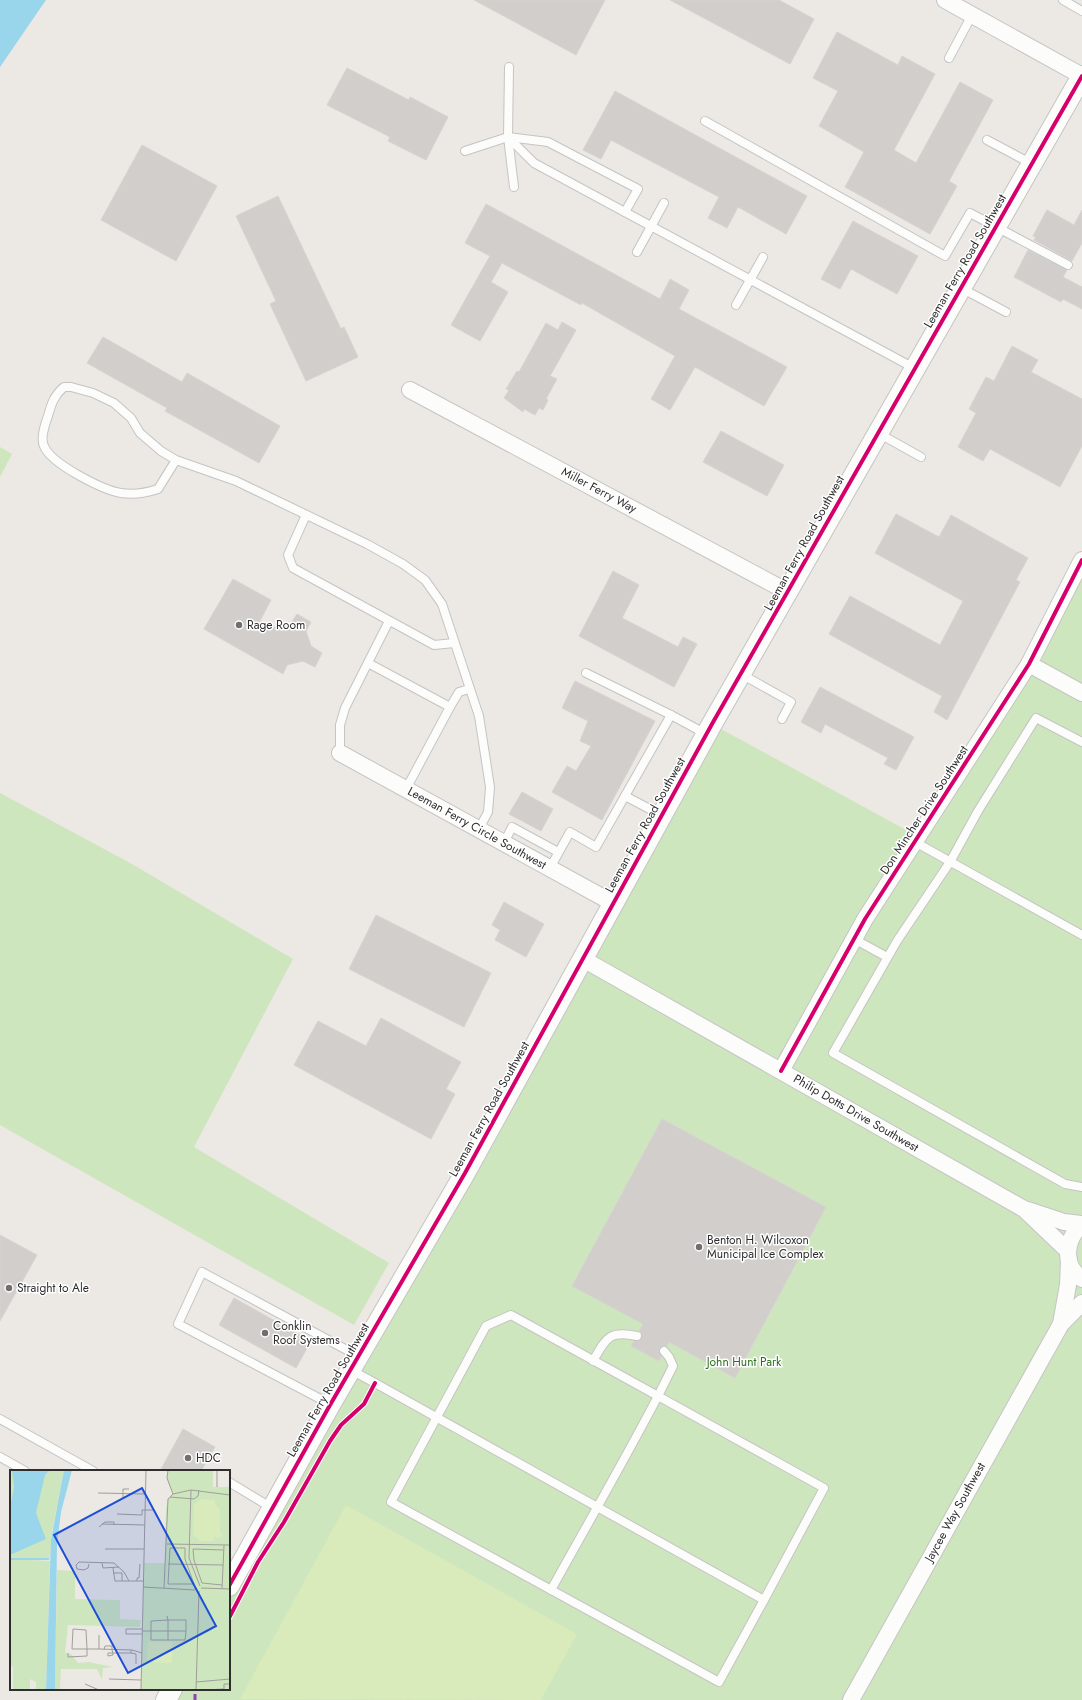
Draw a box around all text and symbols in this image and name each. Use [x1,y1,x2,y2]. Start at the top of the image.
street label: Leeman Ferry Road Southwest [919,191,1011,331]
street label: Miller Ferry Way [558,463,641,518]
street label: Leeman Ferry Road Southwest [759,472,849,614]
place label: Rage Room [247,616,305,634]
marker: Rage Room [234,620,244,630]
street label: Don Mincher Drive Southwest [875,742,973,878]
street label: Leeman Ferry Road Southwest [600,754,690,896]
street label: Leeman Ferry Circle Southwest [404,782,550,874]
street label: Leeman Ferry Road Southwest [444,1038,534,1180]
street label: Philip Dotts Drive Southwest [790,1070,922,1156]
place label: Benton H. Wilcoxon Municipal Ice Complex [707,1231,824,1263]
marker: Benton H. Wilcoxon Municipal Ice Complex [694,1242,704,1252]
place label: Straight to Ale [17,1279,89,1297]
marker: Straight to Ale [4,1283,14,1293]
place label: Conklin Roof Systems [273,1317,340,1349]
street label: Leeman Ferry Road Southwest [282,1320,374,1460]
marker: Conklin Roof Systems [260,1328,270,1338]
park label: John Hunt Park [705,1353,782,1371]
place label: HDC [196,1449,221,1467]
marker: HDC [183,1453,193,1463]
street label: Jaycee Way Southwest [919,1459,990,1567]
inset map [10,1470,230,1690]

